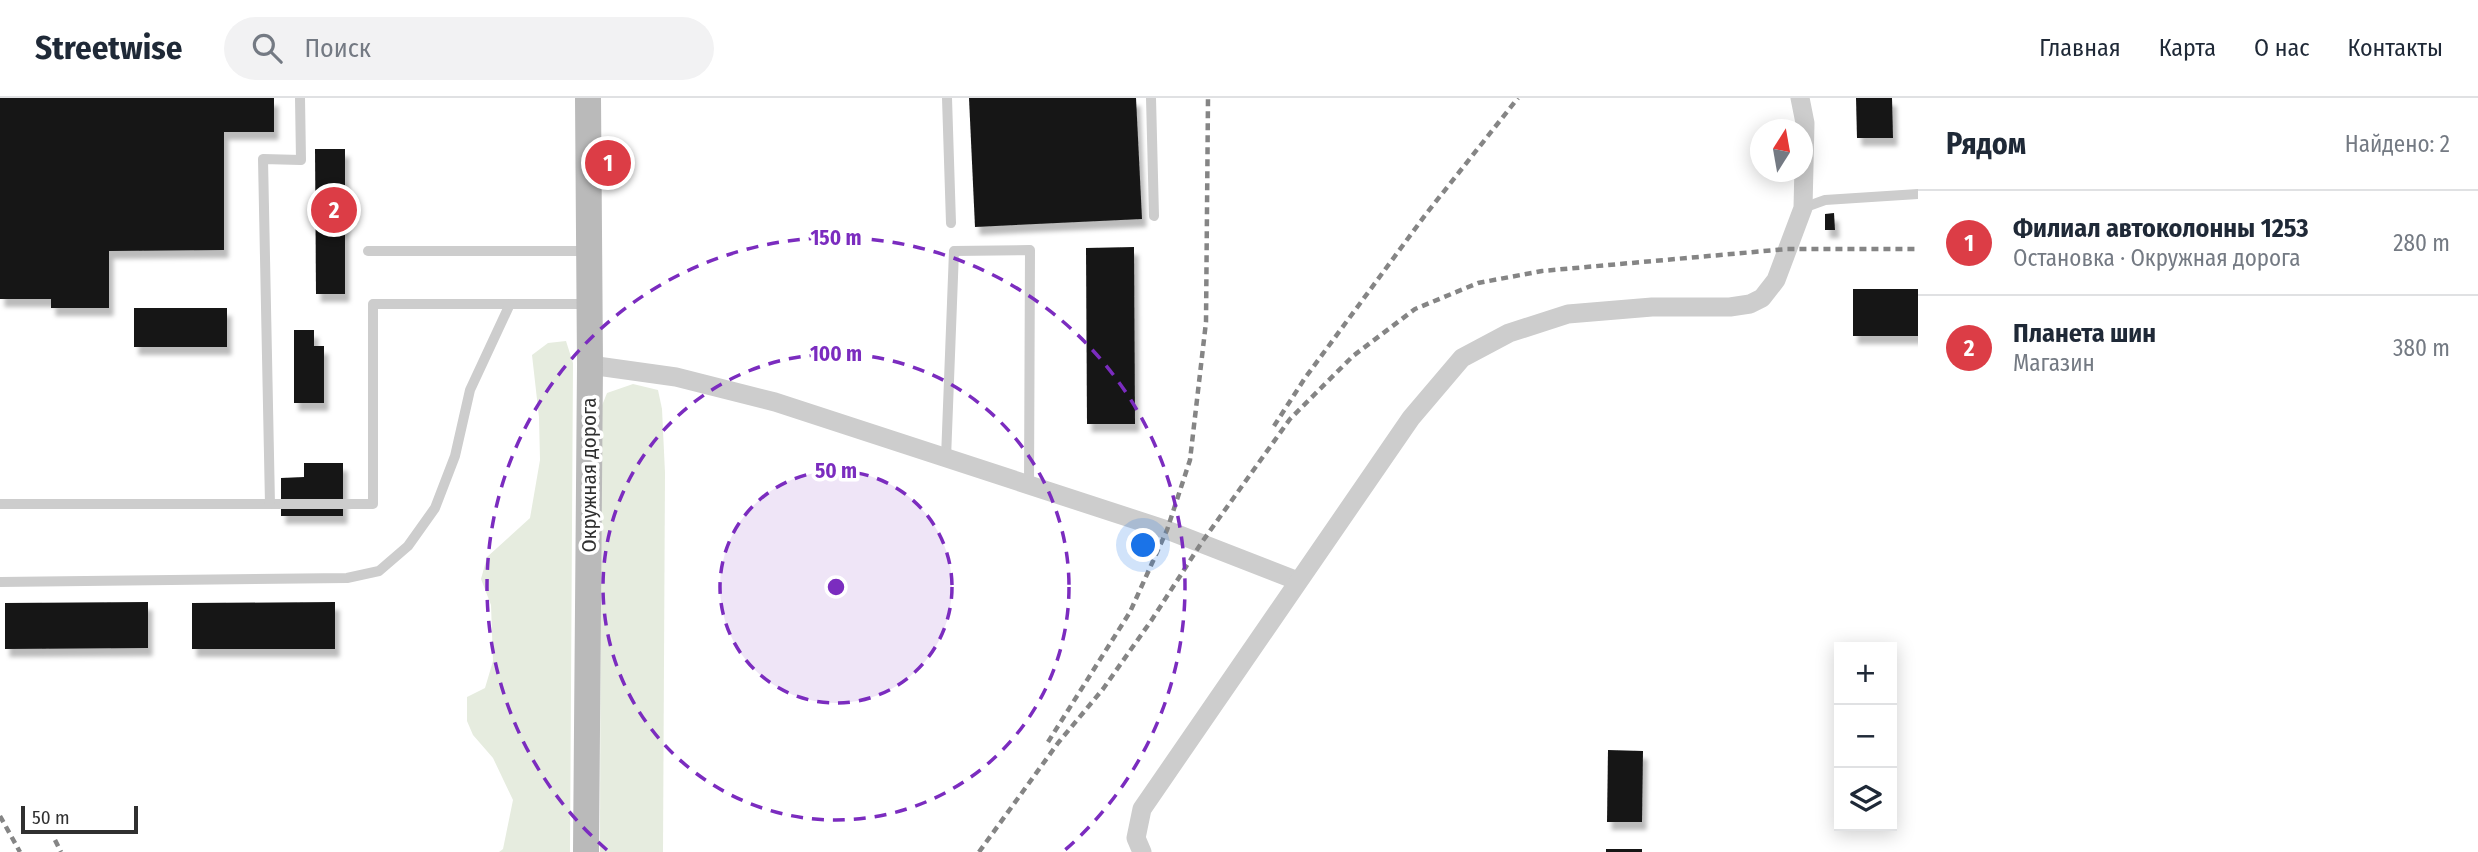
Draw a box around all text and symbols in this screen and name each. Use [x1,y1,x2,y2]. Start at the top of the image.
search box [224,17,714,80]
text: Streetwise [35,28,182,68]
icon: search [248,29,286,67]
text: Поиск [304,33,371,64]
text: Главная [2039,34,2121,62]
text: Карта [2159,34,2216,62]
text: О нас [2254,34,2309,62]
text: Контакты [2347,34,2443,62]
north arrow [1750,119,1813,182]
text: Рядом [1946,126,2026,162]
text: Найдено: 2 [2345,130,2450,158]
pin: 1 [585,137,631,189]
pin: 2 [311,184,357,236]
text: Филиал автоколонны 1253 [2013,213,2309,244]
text: 150 m [810,225,862,251]
text: 1 [1964,229,1974,257]
text: 280 m [2393,229,2450,257]
text: Остановка · Окружная дорога [2013,244,2300,272]
text: Планета шин [2013,318,2156,349]
text: 2 [1964,334,1974,362]
text: 380 m [2393,334,2450,362]
text: 100 m [810,341,862,367]
text: Магазин [2013,349,2095,377]
street label: Окружная дорога [576,397,602,553]
text: 50 m [815,458,857,484]
your location [1126,528,1160,562]
centre of rings [824,575,848,599]
map controls [1834,642,1897,831]
button: + [1834,642,1897,705]
button: − [1834,705,1897,768]
button: layers [1834,768,1897,831]
scale bar [21,803,138,835]
text: 50 m [32,806,70,829]

